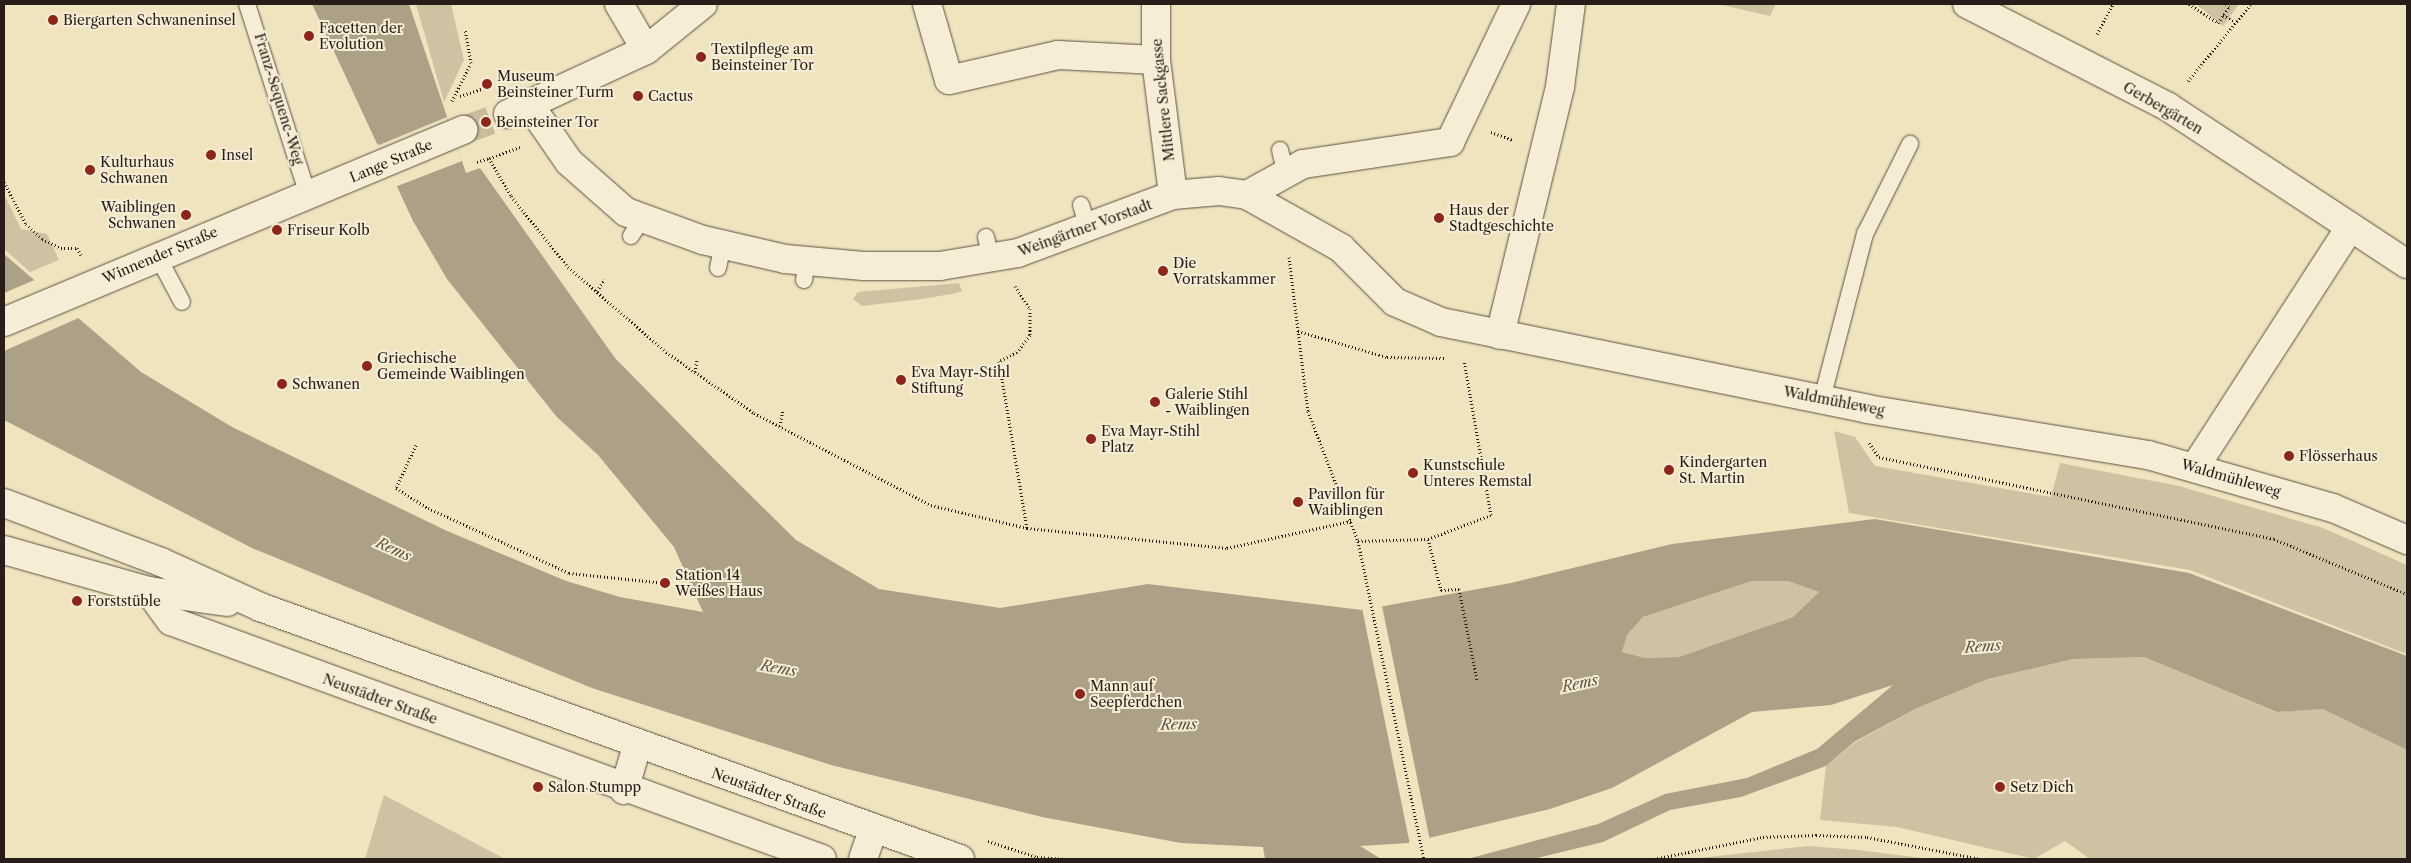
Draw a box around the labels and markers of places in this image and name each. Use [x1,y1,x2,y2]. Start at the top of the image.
place label: Biergarten Schwaneninsel [63,12,236,28]
marker: Biergarten Schwaneninsel [47,14,59,26]
place label: Facetten der Evolution [319,20,403,52]
marker: Facetten der Evolution [303,30,315,42]
place label: Textilpflege am Beinsteiner Tor [711,41,815,74]
marker: Textilpflege am Beinsteiner Tor [695,51,707,63]
place label: Museum Beinsteiner Turm [497,68,614,100]
marker: Museum Beinsteiner Turm [481,78,493,90]
place label: Cactus [648,88,693,104]
marker: Cactus [632,90,644,102]
place label: Beinsteiner Tor [496,114,600,130]
marker: Beinsteiner Tor [480,116,492,128]
place label: Insel [221,147,253,163]
marker: Insel [205,149,217,161]
place label: Kulturhaus Schwanen [100,154,174,186]
marker: Kulturhaus Schwanen [84,164,96,176]
place label: Waiblingen Schwanen [101,199,176,232]
place label: Haus der Stadtgeschichte [1449,202,1554,234]
marker: Waiblingen Schwanen [180,209,192,221]
marker: Haus der Stadtgeschichte [1433,212,1445,224]
place label: Friseur Kolb [287,222,370,238]
marker: Friseur Kolb [271,224,283,236]
place label: Die Vorratskammer [1173,255,1276,288]
marker: Die Vorratskammer [1157,265,1169,277]
place label: Griechische Gemeinde Waiblingen [377,350,525,382]
marker: Griechische Gemeinde Waiblingen [361,360,373,372]
place label: Eva Mayr-Stihl Stiftung [911,364,1010,397]
marker: Eva Mayr-Stihl Stiftung [895,374,907,386]
place label: Schwanen [292,376,360,392]
marker: Schwanen [276,378,288,390]
place label: Galerie Stihl - Waiblingen [1165,386,1250,418]
marker: Galerie Stihl - Waiblingen [1149,396,1161,408]
place label: Eva Mayr-Stihl Platz [1101,423,1200,456]
marker: Eva Mayr-Stihl Platz [1085,433,1097,445]
place label: Flösserhaus [2299,448,2378,464]
marker: Flösserhaus [2283,450,2295,462]
place label: Kindergarten St. Martin [1679,454,1767,487]
place label: Kunstschule Unteres Remstal [1423,457,1532,490]
marker: Kindergarten St. Martin [1663,464,1675,476]
marker: Kunstschule Unteres Remstal [1407,467,1419,479]
place label: Pavillon für Waiblingen [1308,486,1385,518]
marker: Pavillon für Waiblingen [1292,496,1304,508]
place label: Station 14 Weißes Haus [675,567,763,600]
marker: Station 14 Weißes Haus [659,577,671,589]
place label: Forststüble [87,593,161,609]
marker: Forststüble [71,595,83,607]
place label: Mann auf Seepferdchen [1090,678,1182,710]
marker: Mann auf Seepferdchen [1074,688,1086,700]
place label: Salon Stumpp [548,779,641,795]
place label: Setz Dich [2010,779,2074,795]
marker: Salon Stumpp [532,781,544,793]
marker: Setz Dich [1994,781,2006,793]

